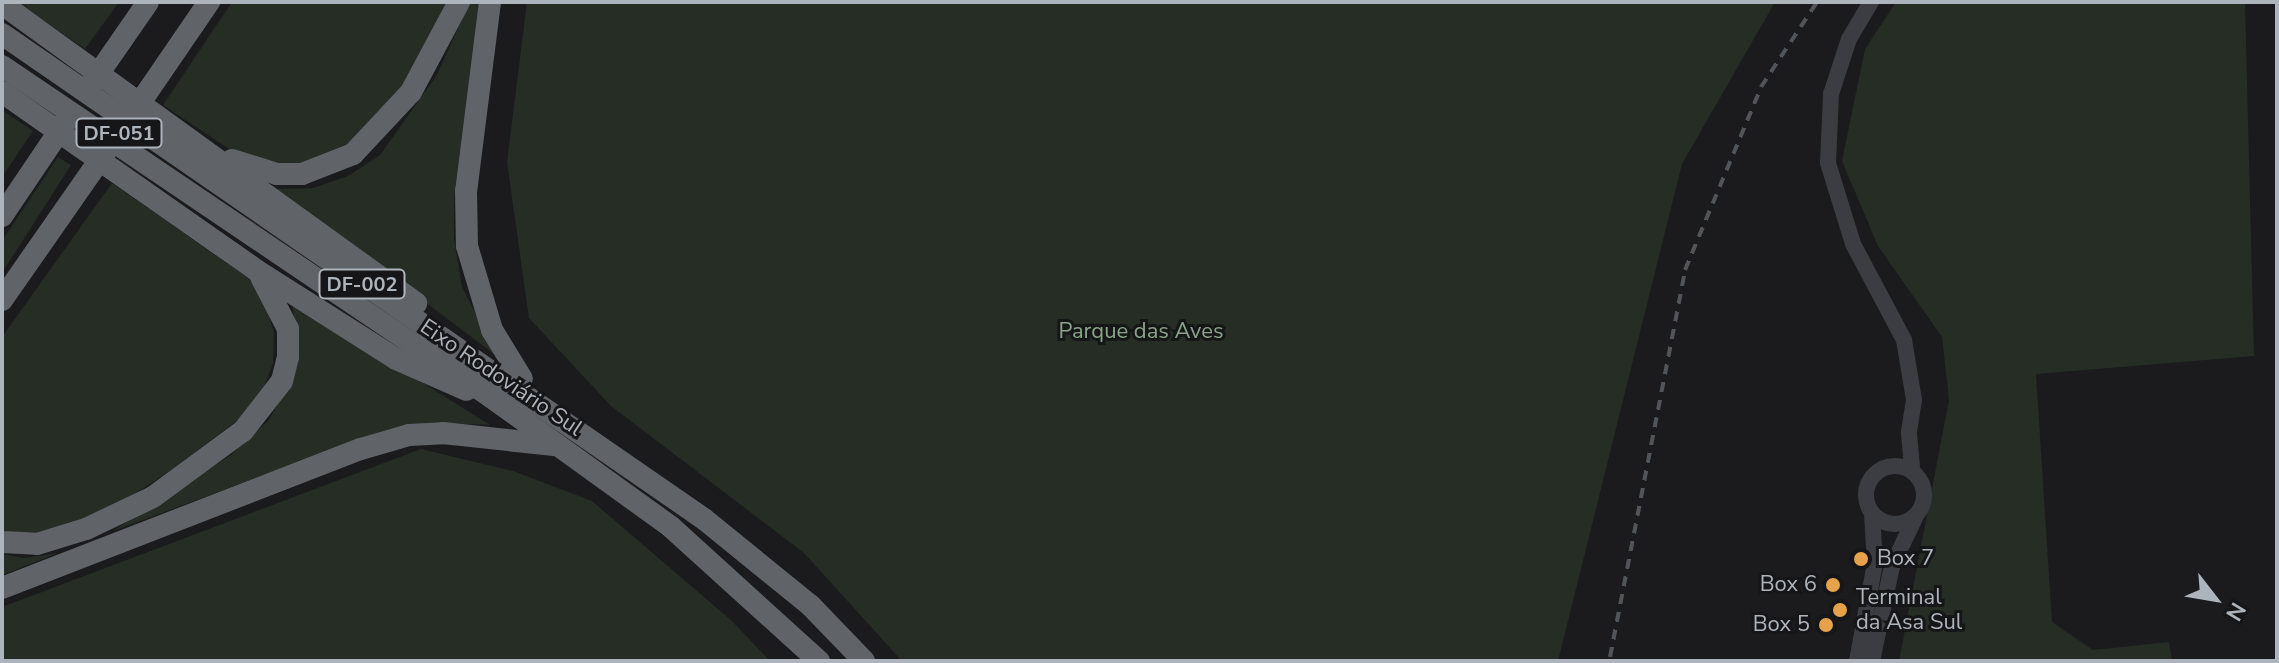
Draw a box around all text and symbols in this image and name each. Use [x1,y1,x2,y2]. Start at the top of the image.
road number: DF-051 [75,117,163,149]
road number: DF-002 [318,268,406,300]
street label: Eixo Rodoviário Sul [415,314,587,442]
park label: Parque das Aves [1059,319,1223,345]
place label: Box 7 [1877,546,1934,572]
marker: Box 7 [1852,550,1870,568]
north arrow [2175,559,2255,639]
place label: Box 6 [1760,572,1817,598]
marker: Box 6 [1824,576,1842,594]
place label: Terminal da Asa Sul [1856,584,1962,636]
text: N [2218,597,2253,626]
marker: Terminal da Asa Sul [1831,601,1849,619]
place label: Box 5 [1753,612,1810,638]
marker: Box 5 [1817,616,1835,634]

